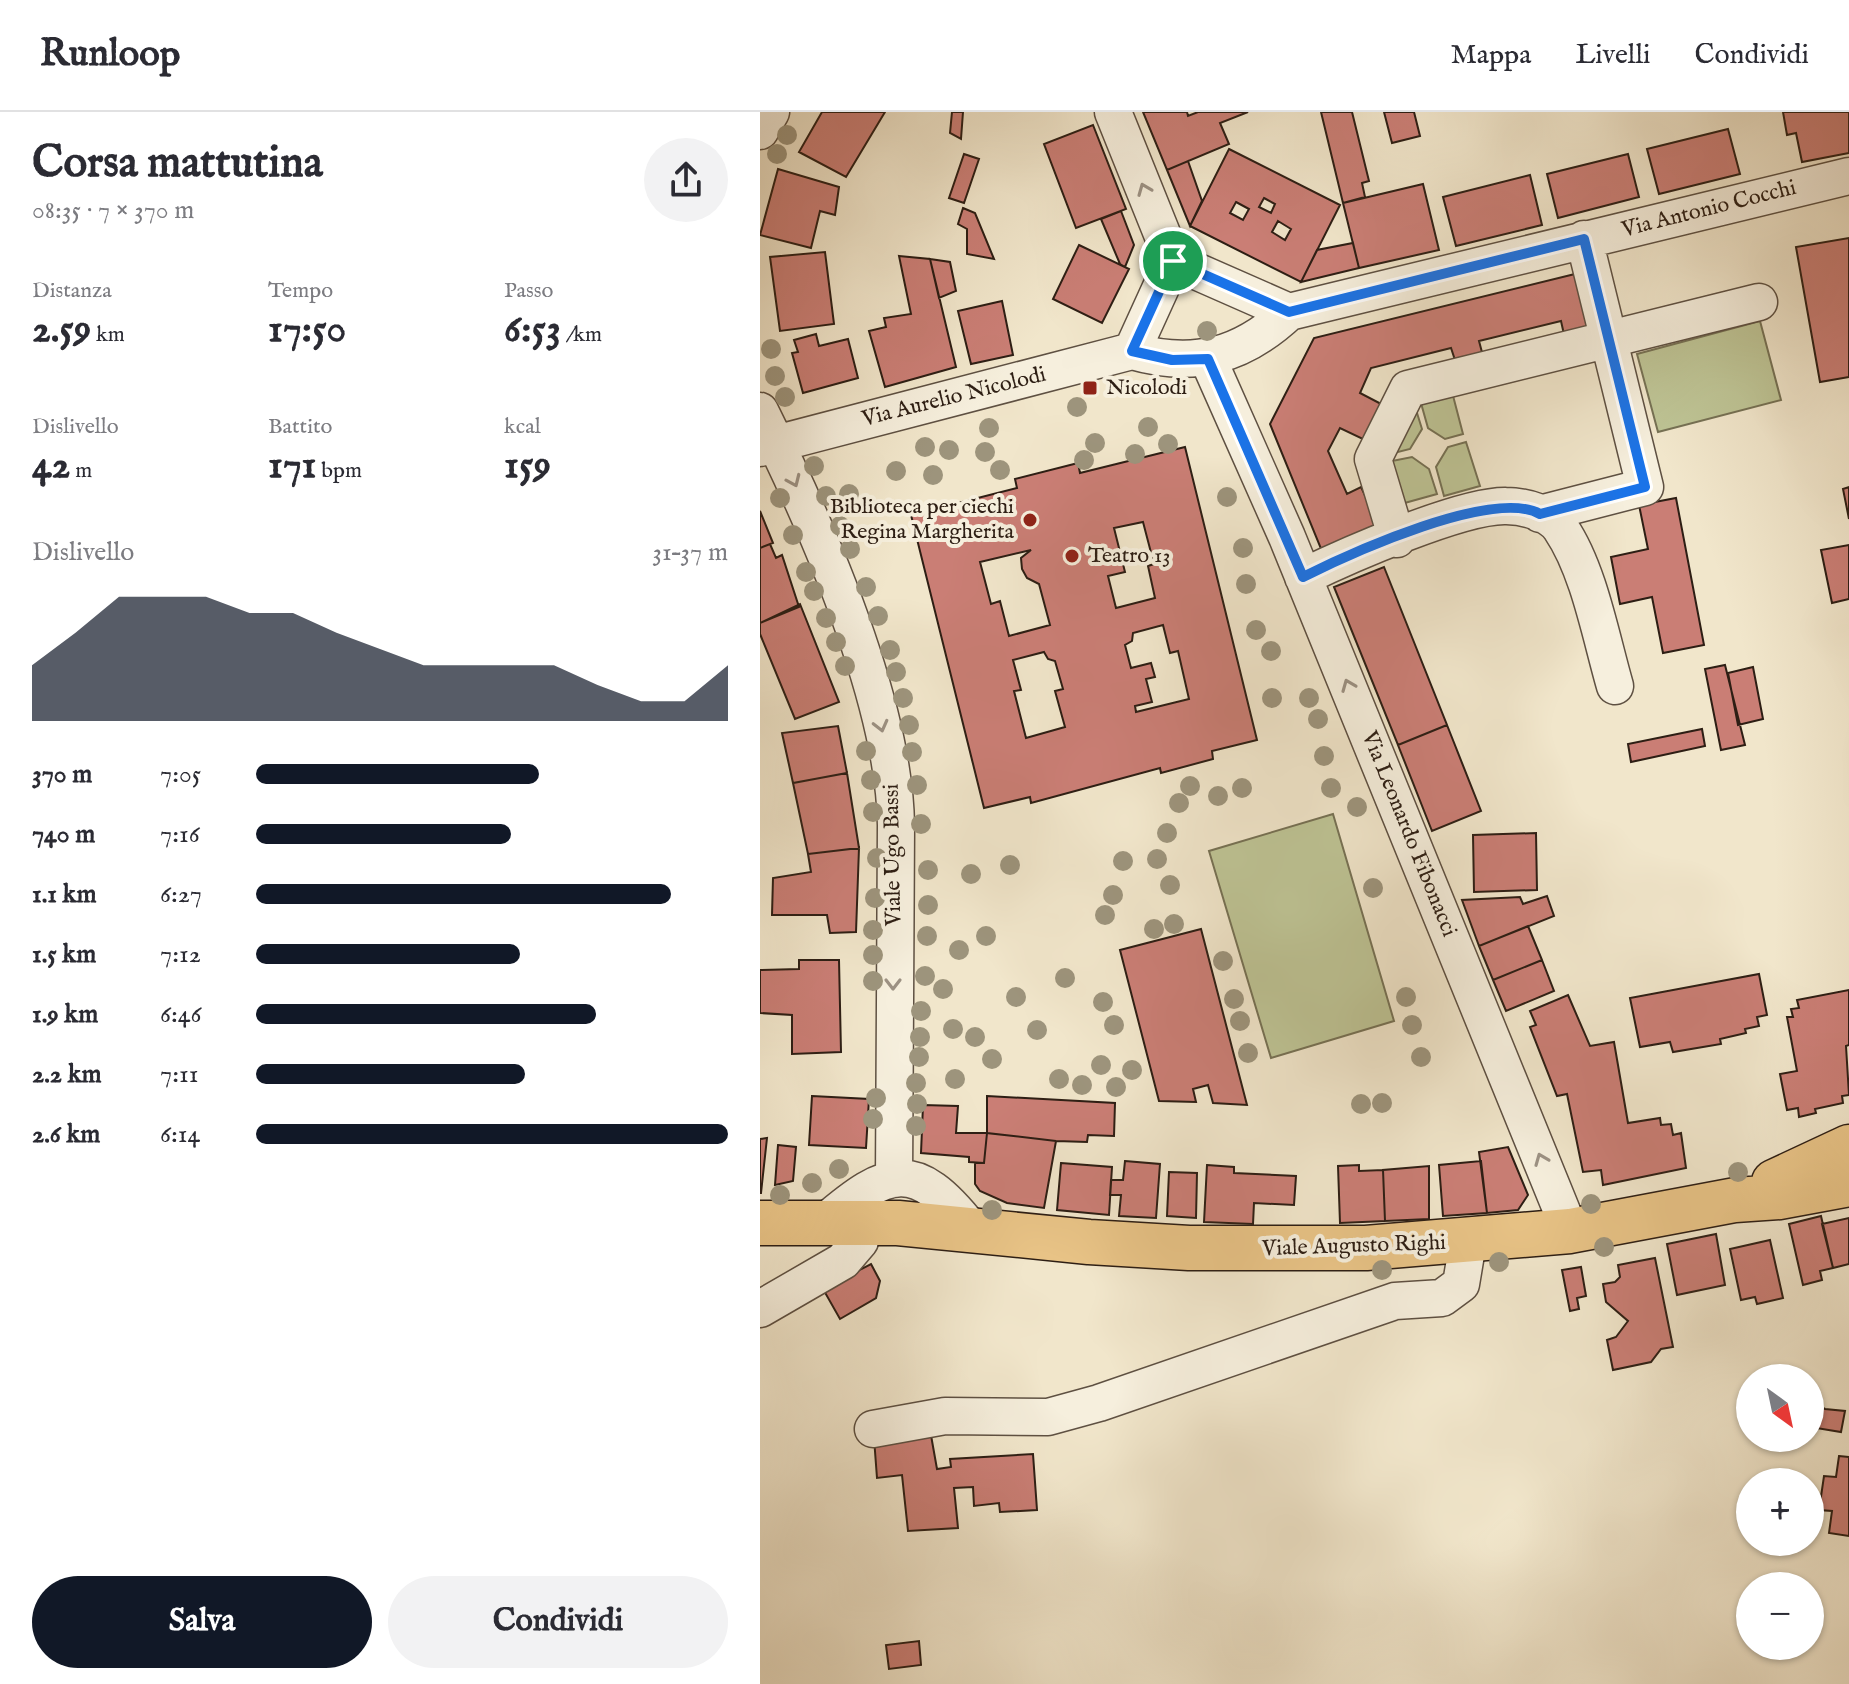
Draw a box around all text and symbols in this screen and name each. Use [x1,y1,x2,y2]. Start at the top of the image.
text: Runloop [40,31,180,79]
text: Mappa [1451,38,1531,73]
text: Livelli [1575,38,1651,73]
text: Condividi [1695,38,1809,73]
text: Corsa mattutina [32,136,323,192]
button: share [644,138,728,222]
street label: Via Antonio Cocchi [1618,174,1799,244]
one-way arrow [1137,183,1154,197]
text: 08:35 · 7 × 370 m [32,194,194,227]
pin [1139,227,1207,295]
icon: arrive [1151,239,1195,283]
text: Distanza [32,277,112,305]
text: Tempo [268,277,333,305]
text: Passo [504,277,553,305]
text: 2.59 [32,305,91,356]
text: 17:50 [268,305,346,356]
text: 6:53 [504,305,561,356]
text: km [91,321,125,349]
text: /km [561,321,602,349]
street label: Via Aurelio Nicolodi [858,361,1049,434]
place label: Nicolodi [1106,374,1187,402]
marker: Nicolodi [1081,379,1099,397]
text: Dislivello [32,413,119,441]
text: Battito [268,413,332,441]
text: kcal [504,413,541,441]
text: 42 [32,441,70,492]
text: 171 [268,441,317,492]
text: 159 [504,441,551,492]
text: m [70,457,92,485]
text: bpm [317,457,362,485]
one-way arrow [784,473,800,487]
place label: Biblioteca per ciechi Regina Margherita [830,493,1014,546]
marker: Biblioteca per ciechi Regina Margherita [1021,511,1039,529]
text: Dislivello [32,536,134,569]
text: 31–37 m [652,536,728,569]
place label: Teatro 13 [1088,542,1170,570]
marker: Teatro 13 [1063,547,1081,565]
one-way arrow [1341,679,1357,693]
one-way arrow [872,718,889,732]
street label: Via Leonardo Fibonacci [1355,726,1463,941]
text: 370 m [32,758,92,791]
text: 7:05 [160,758,201,791]
street label: Viale Ugo Bassi [878,783,908,927]
text: 740 m [32,818,95,851]
text: 7:16 [160,818,200,851]
text: 1.1 km [32,878,97,911]
text: 6:27 [160,878,202,911]
text: 1.5 km [32,938,96,971]
text: 7:12 [160,938,201,971]
one-way arrow [884,978,902,991]
text: 1.9 km [32,998,98,1031]
text: 6:46 [160,998,202,1031]
text: 2.2 km [32,1058,102,1091]
text: 7:11 [160,1058,198,1091]
text: 2.6 km [32,1118,100,1151]
text: 6:14 [160,1118,200,1151]
one-way arrow [1535,1153,1551,1167]
street label: Viale Augusto Righi [1260,1229,1447,1263]
north arrow [1736,1364,1824,1452]
map controls [1736,1364,1824,1660]
button: + [1736,1468,1824,1556]
button: − [1736,1572,1824,1660]
button: Salva [32,1576,372,1668]
button: Condividi [388,1576,728,1668]

